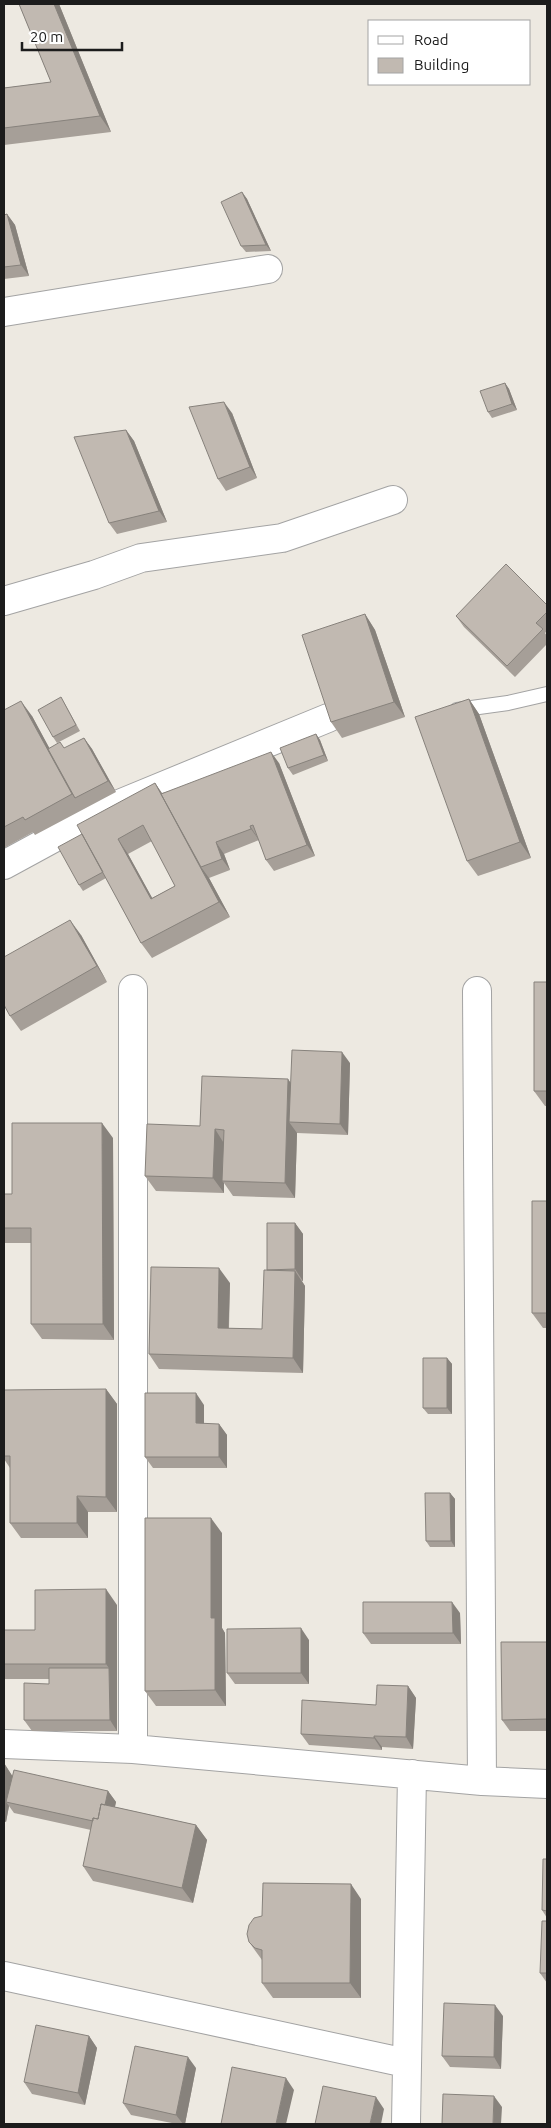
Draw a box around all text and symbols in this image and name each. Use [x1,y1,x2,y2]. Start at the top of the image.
scale bar [22,20,122,52]
legend [368,20,531,85]
text: 20 m [30,28,63,45]
text: Road [414,31,449,48]
text: Building [414,56,469,73]

